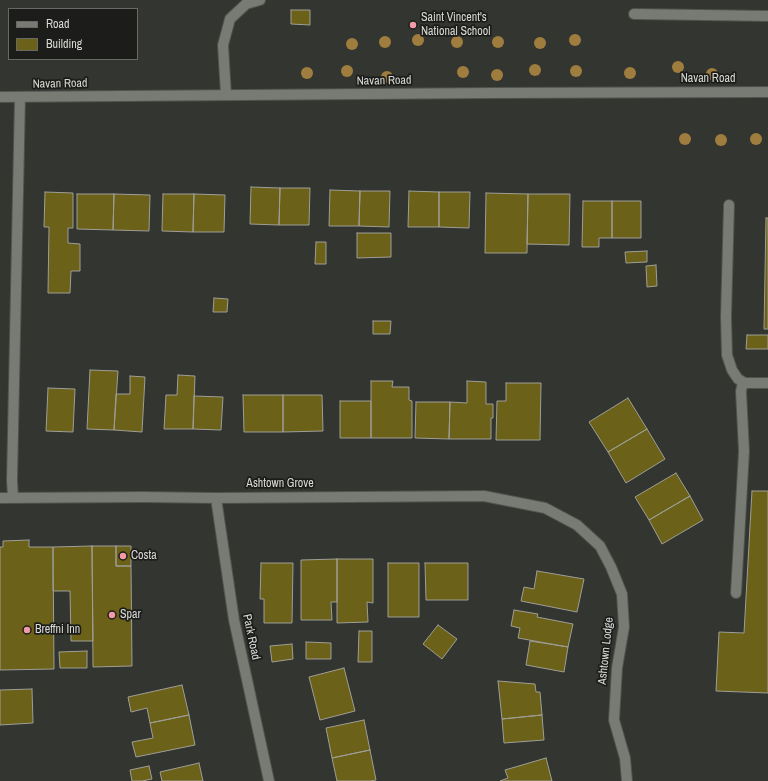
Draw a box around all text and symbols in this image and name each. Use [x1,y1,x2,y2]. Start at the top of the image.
legend [8,8,138,60]
place label: Saint Vincent's National School [421,11,490,39]
text: Road [46,16,70,32]
marker: Saint Vincent's National School [408,20,418,30]
text: Building [46,36,82,52]
street label: Navan Road [681,72,735,86]
street label: Navan Road [357,73,411,89]
street label: Navan Road [33,76,87,92]
street label: Ashtown Grove [246,477,314,491]
place label: Costa [131,549,157,563]
marker: Costa [118,551,128,561]
place label: Spar [120,608,141,622]
marker: Spar [107,610,117,620]
street label: Park Road [239,613,263,661]
street label: Ashtown Lodge [595,617,617,685]
place label: Breffni Inn [35,623,80,637]
marker: Breffni Inn [22,625,32,635]

